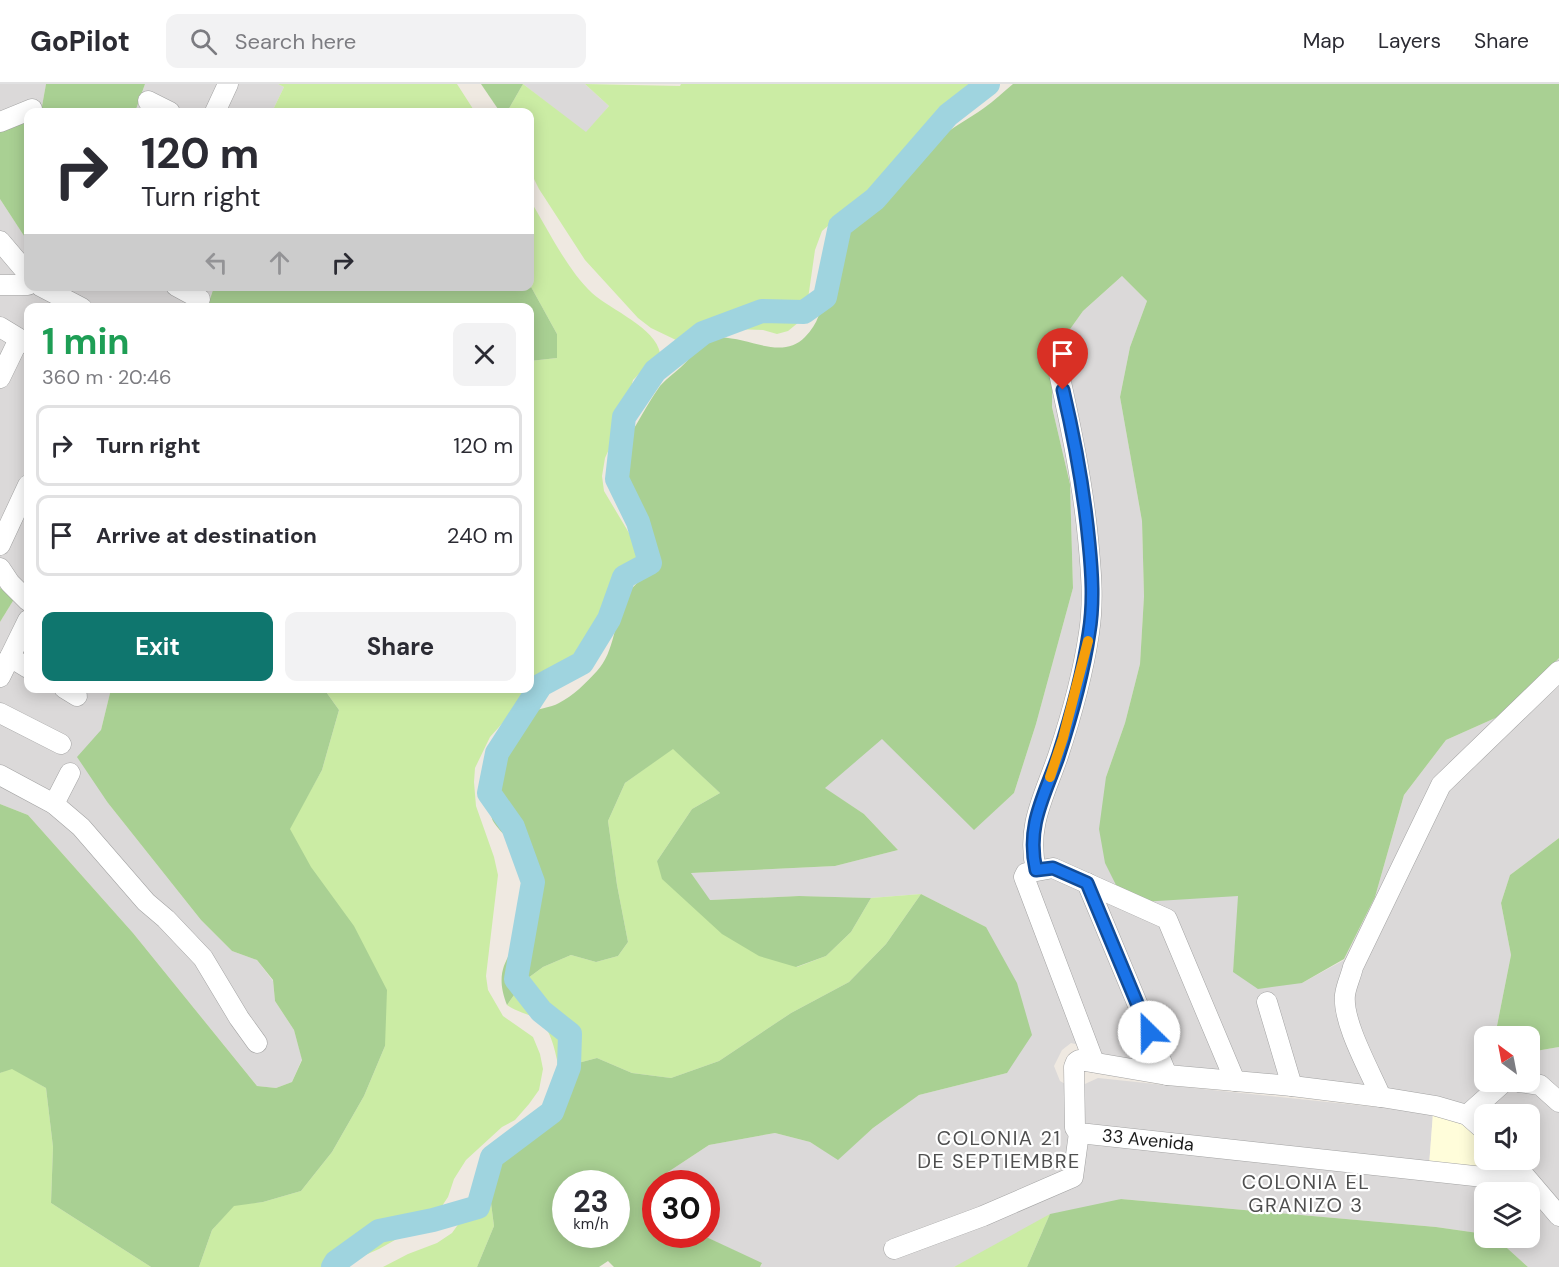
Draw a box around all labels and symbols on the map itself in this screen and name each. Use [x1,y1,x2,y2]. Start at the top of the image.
pin [1037,328,1088,390]
position arrow [1117,1000,1181,1064]
north arrow [1474,1026,1540,1092]
street label: 33 Avenida [1101,1123,1195,1157]
district label: COLONIA 21 DE SEPTIEMBRE [917,1125,1081,1174]
district label: COLONIA EL GRANIZO 3 [1242,1169,1370,1218]
speed limit sign: 30 [642,1170,720,1248]

